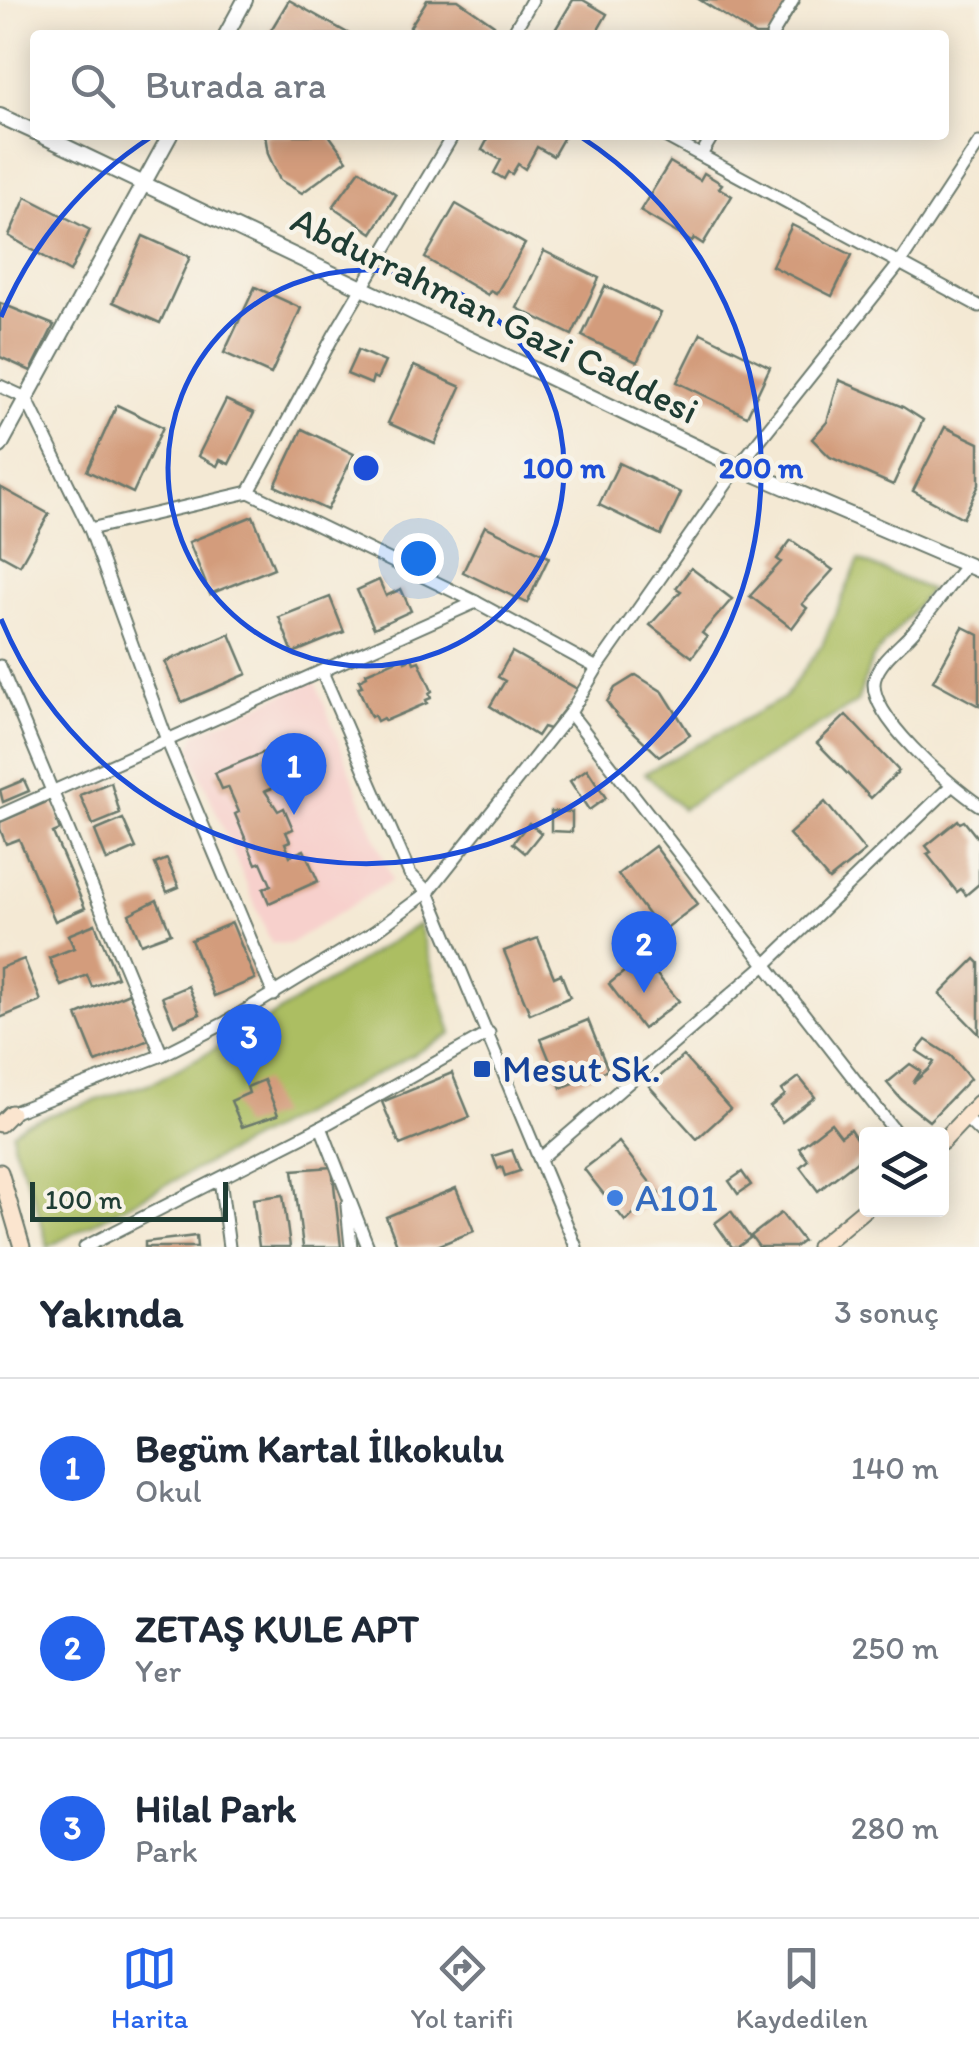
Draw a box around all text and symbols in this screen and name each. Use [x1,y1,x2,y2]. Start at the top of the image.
search box [30,30,949,140]
icon: search [65,58,120,113]
text: Burada ara [145,62,327,108]
street label: Abdurrahman Gazi Caddesi [284,196,706,434]
text: 100 m [523,449,606,486]
text: 200 m [719,449,804,486]
centre of rings [348,450,384,486]
your location [393,533,444,584]
pin: 1 [262,732,326,815]
pin: 2 [612,910,676,993]
pin: 3 [216,1004,282,1086]
place label: Mesut Sk. [502,1046,661,1092]
marker: Mesut Sk. [471,1058,493,1080]
map controls [859,1127,949,1217]
button: layers [859,1127,949,1217]
place label: A101 [635,1175,718,1221]
scale bar [30,1177,228,1222]
text: 100 m [45,1182,122,1216]
marker: A101 [604,1187,626,1209]
text: Yakında [40,1287,183,1338]
text: 3 sonuç [834,1293,939,1331]
text: Begüm Kartal İlkokulu [135,1426,504,1472]
text: 1 [65,1449,80,1487]
text: 140 m [851,1449,939,1487]
text: Okul [135,1472,202,1510]
text: ZETAŞ KULE APT [135,1606,419,1652]
text: 2 [64,1629,81,1667]
text: 250 m [852,1629,939,1667]
text: Yer [135,1652,181,1690]
text: Hilal Park [135,1786,296,1832]
text: 3 [64,1809,81,1847]
text: 280 m [851,1809,939,1847]
text: Park [135,1832,198,1870]
tab: Harita [111,1941,188,2035]
tab: Yol tarifi [411,1941,513,2035]
tab: Kaydedilen [736,1941,868,2035]

